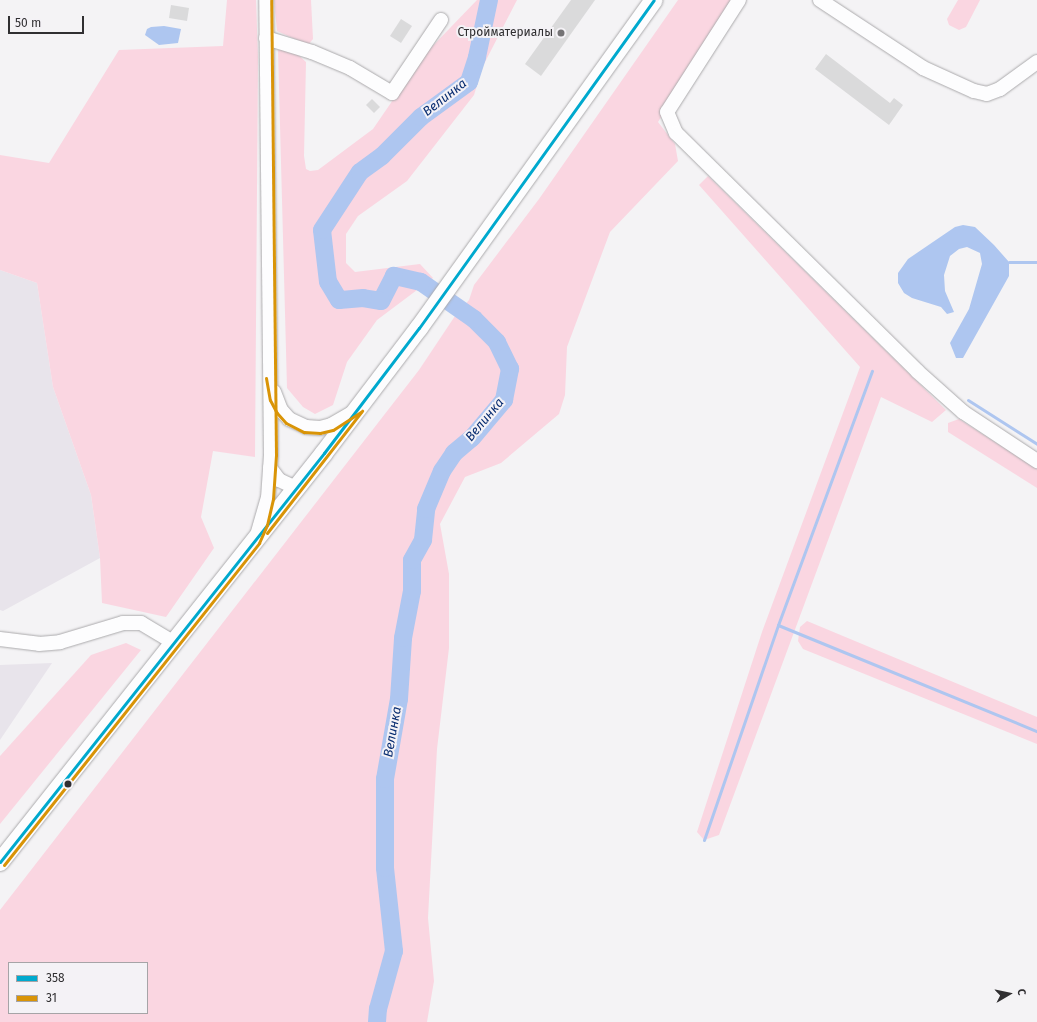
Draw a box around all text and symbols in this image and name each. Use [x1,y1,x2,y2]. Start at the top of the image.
scale bar [10,8,86,34]
text: 50 m [15,16,41,30]
place label: Стройматериалы [458,26,553,40]
marker: Стройматериалы [556,28,566,38]
water label: Велинка [420,76,470,120]
water label: Велинка [463,395,507,445]
water label: Велинка [381,705,405,759]
unlabelled marker [63,779,73,789]
legend [8,962,148,1014]
text: 358 [46,971,65,985]
north arrow [989,974,1029,1014]
text: С [1014,988,1028,996]
text: 31 [46,991,57,1005]

